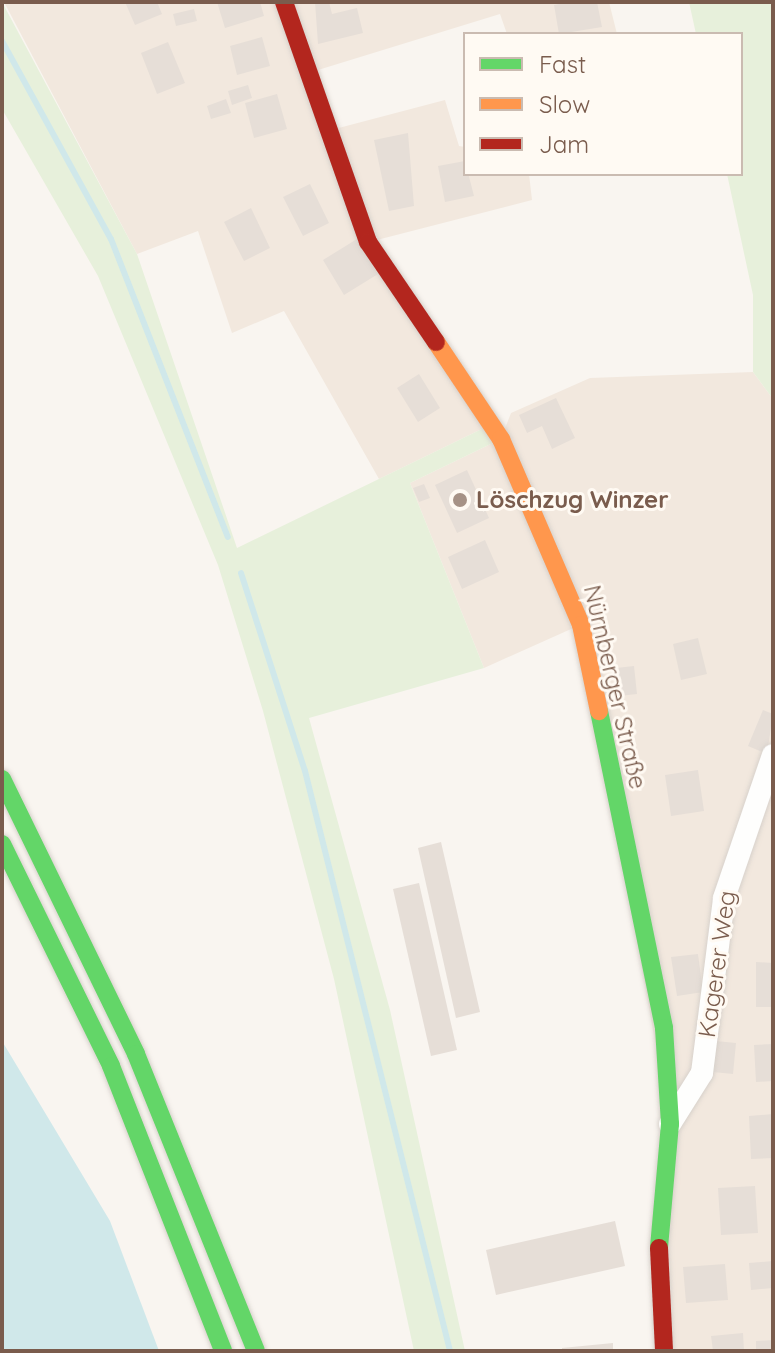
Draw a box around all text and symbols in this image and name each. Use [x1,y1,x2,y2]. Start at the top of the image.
legend [463,32,743,176]
text: Fast [539,49,586,79]
text: Slow [539,89,590,119]
text: Jam [539,129,589,159]
place label: Löschzug Winzer [476,486,669,514]
marker: Löschzug Winzer [451,491,469,509]
street label: Nürnberger Straße [578,582,652,792]
street label: Kagerer Weg [692,889,742,1039]

